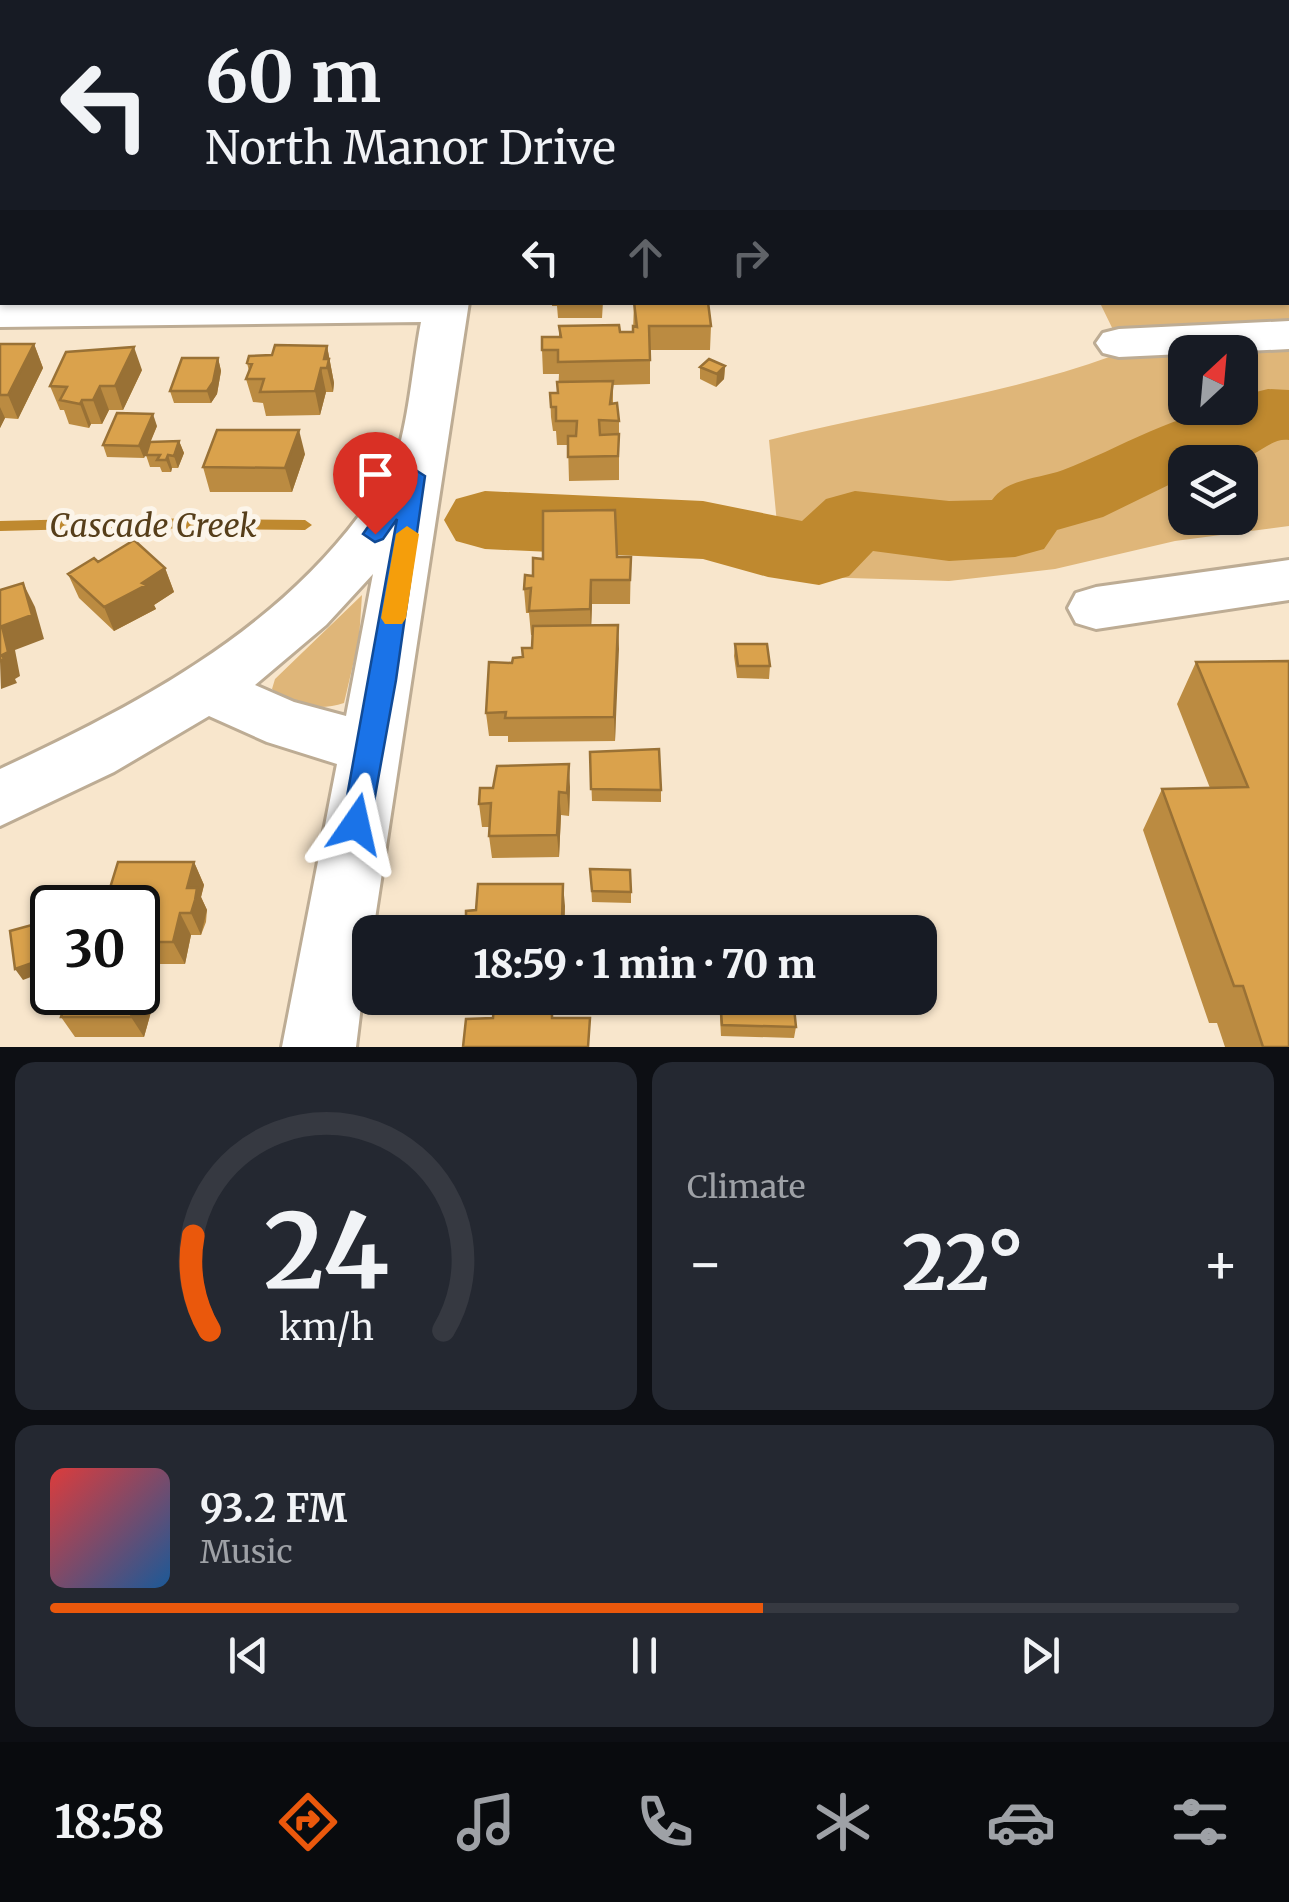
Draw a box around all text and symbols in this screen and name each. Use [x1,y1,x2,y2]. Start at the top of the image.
text: 60 m [205,33,381,121]
icon: left [40,40,170,170]
text: North Manor Drive [205,120,616,176]
icon: left [513,230,568,285]
icon: ahead [618,230,673,285]
icon: right [723,230,778,285]
north arrow [1168,335,1258,425]
map controls [1168,335,1258,535]
pin [333,432,418,535]
button: layers [1168,445,1258,535]
icon: arrive [348,447,403,502]
water label: Cascade Creek [49,506,257,546]
position arrow [304,772,408,876]
speed limit sign: 30 [30,885,160,1015]
text: 18:59 · 1 min · 70 m [473,941,816,988]
text: Climate [687,1167,805,1207]
text: 24 [263,1186,389,1316]
text: 22° [902,1216,1024,1310]
text: − [687,1229,724,1298]
text: + [1202,1229,1239,1298]
text: km/h [279,1305,373,1350]
text: 93.2 FM [200,1485,347,1532]
text: Music [200,1532,293,1572]
icon: previous [221,1628,276,1683]
icon: pause [617,1628,672,1683]
icon: next [1013,1628,1068,1683]
icon: directions [273,1787,343,1857]
icon: music [451,1787,521,1857]
icon: phone [630,1787,700,1857]
icon: climate [808,1787,878,1857]
icon: car [986,1787,1056,1857]
icon: filters [1165,1787,1235,1857]
text: 18:58 [54,1794,165,1850]

